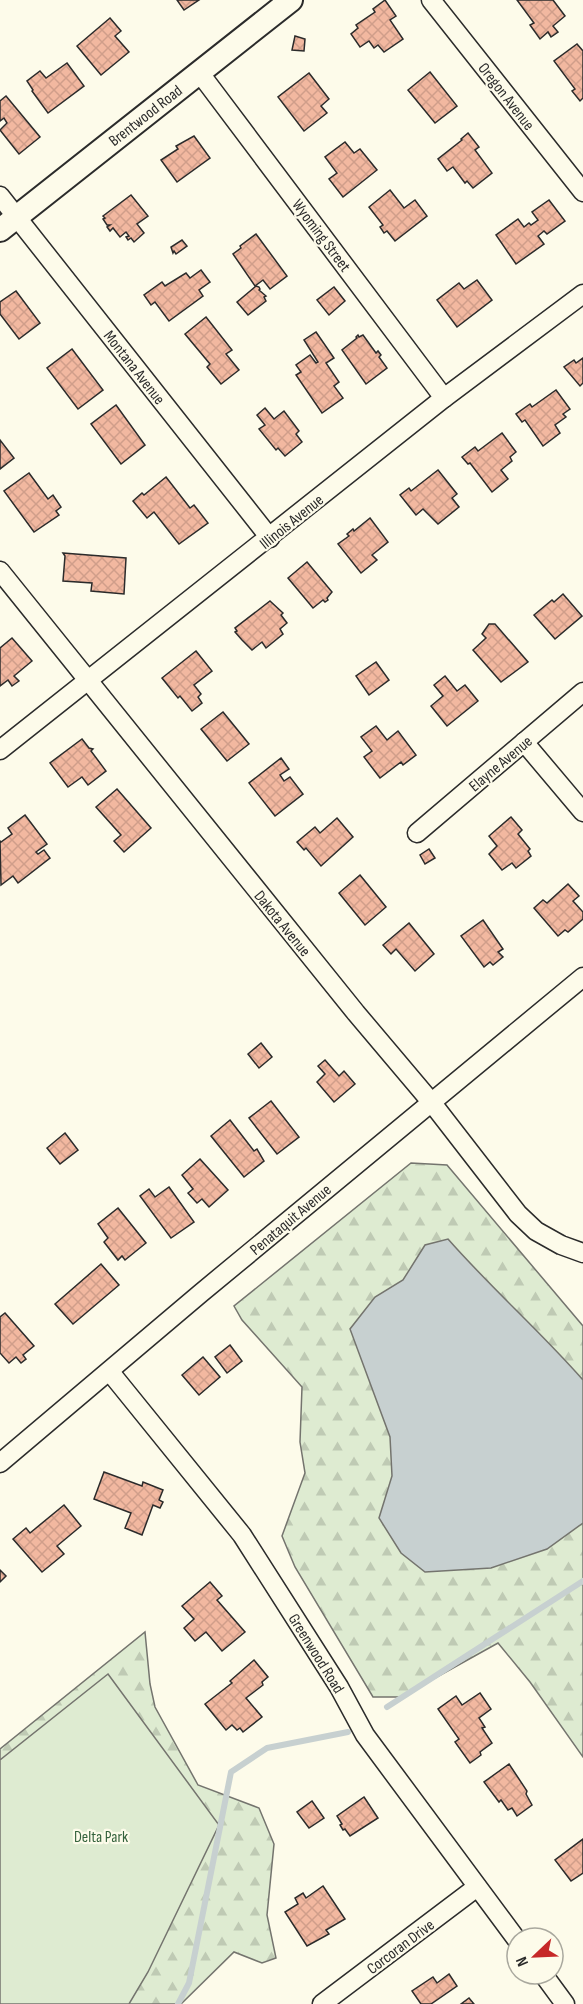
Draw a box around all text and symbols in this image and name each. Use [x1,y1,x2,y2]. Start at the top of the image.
street label: Oregon Avenue [474,59,538,134]
street label: Brentwood Road [105,82,186,151]
street label: Wyoming Street [287,196,354,276]
street label: Montana Avenue [99,327,169,409]
street label: Illinois Avenue [256,491,328,554]
street label: Elayne Avenue [465,732,536,796]
street label: Dakota Avenue [250,887,314,961]
street label: Penataquit Avenue [247,1181,335,1260]
street label: Greenwood Road [284,1611,348,1697]
park label: Delta Park [74,1828,128,1847]
street label: Corcoran Drive [363,1916,438,1979]
north arrow [505,1926,565,1986]
text: N [512,1954,533,1969]

